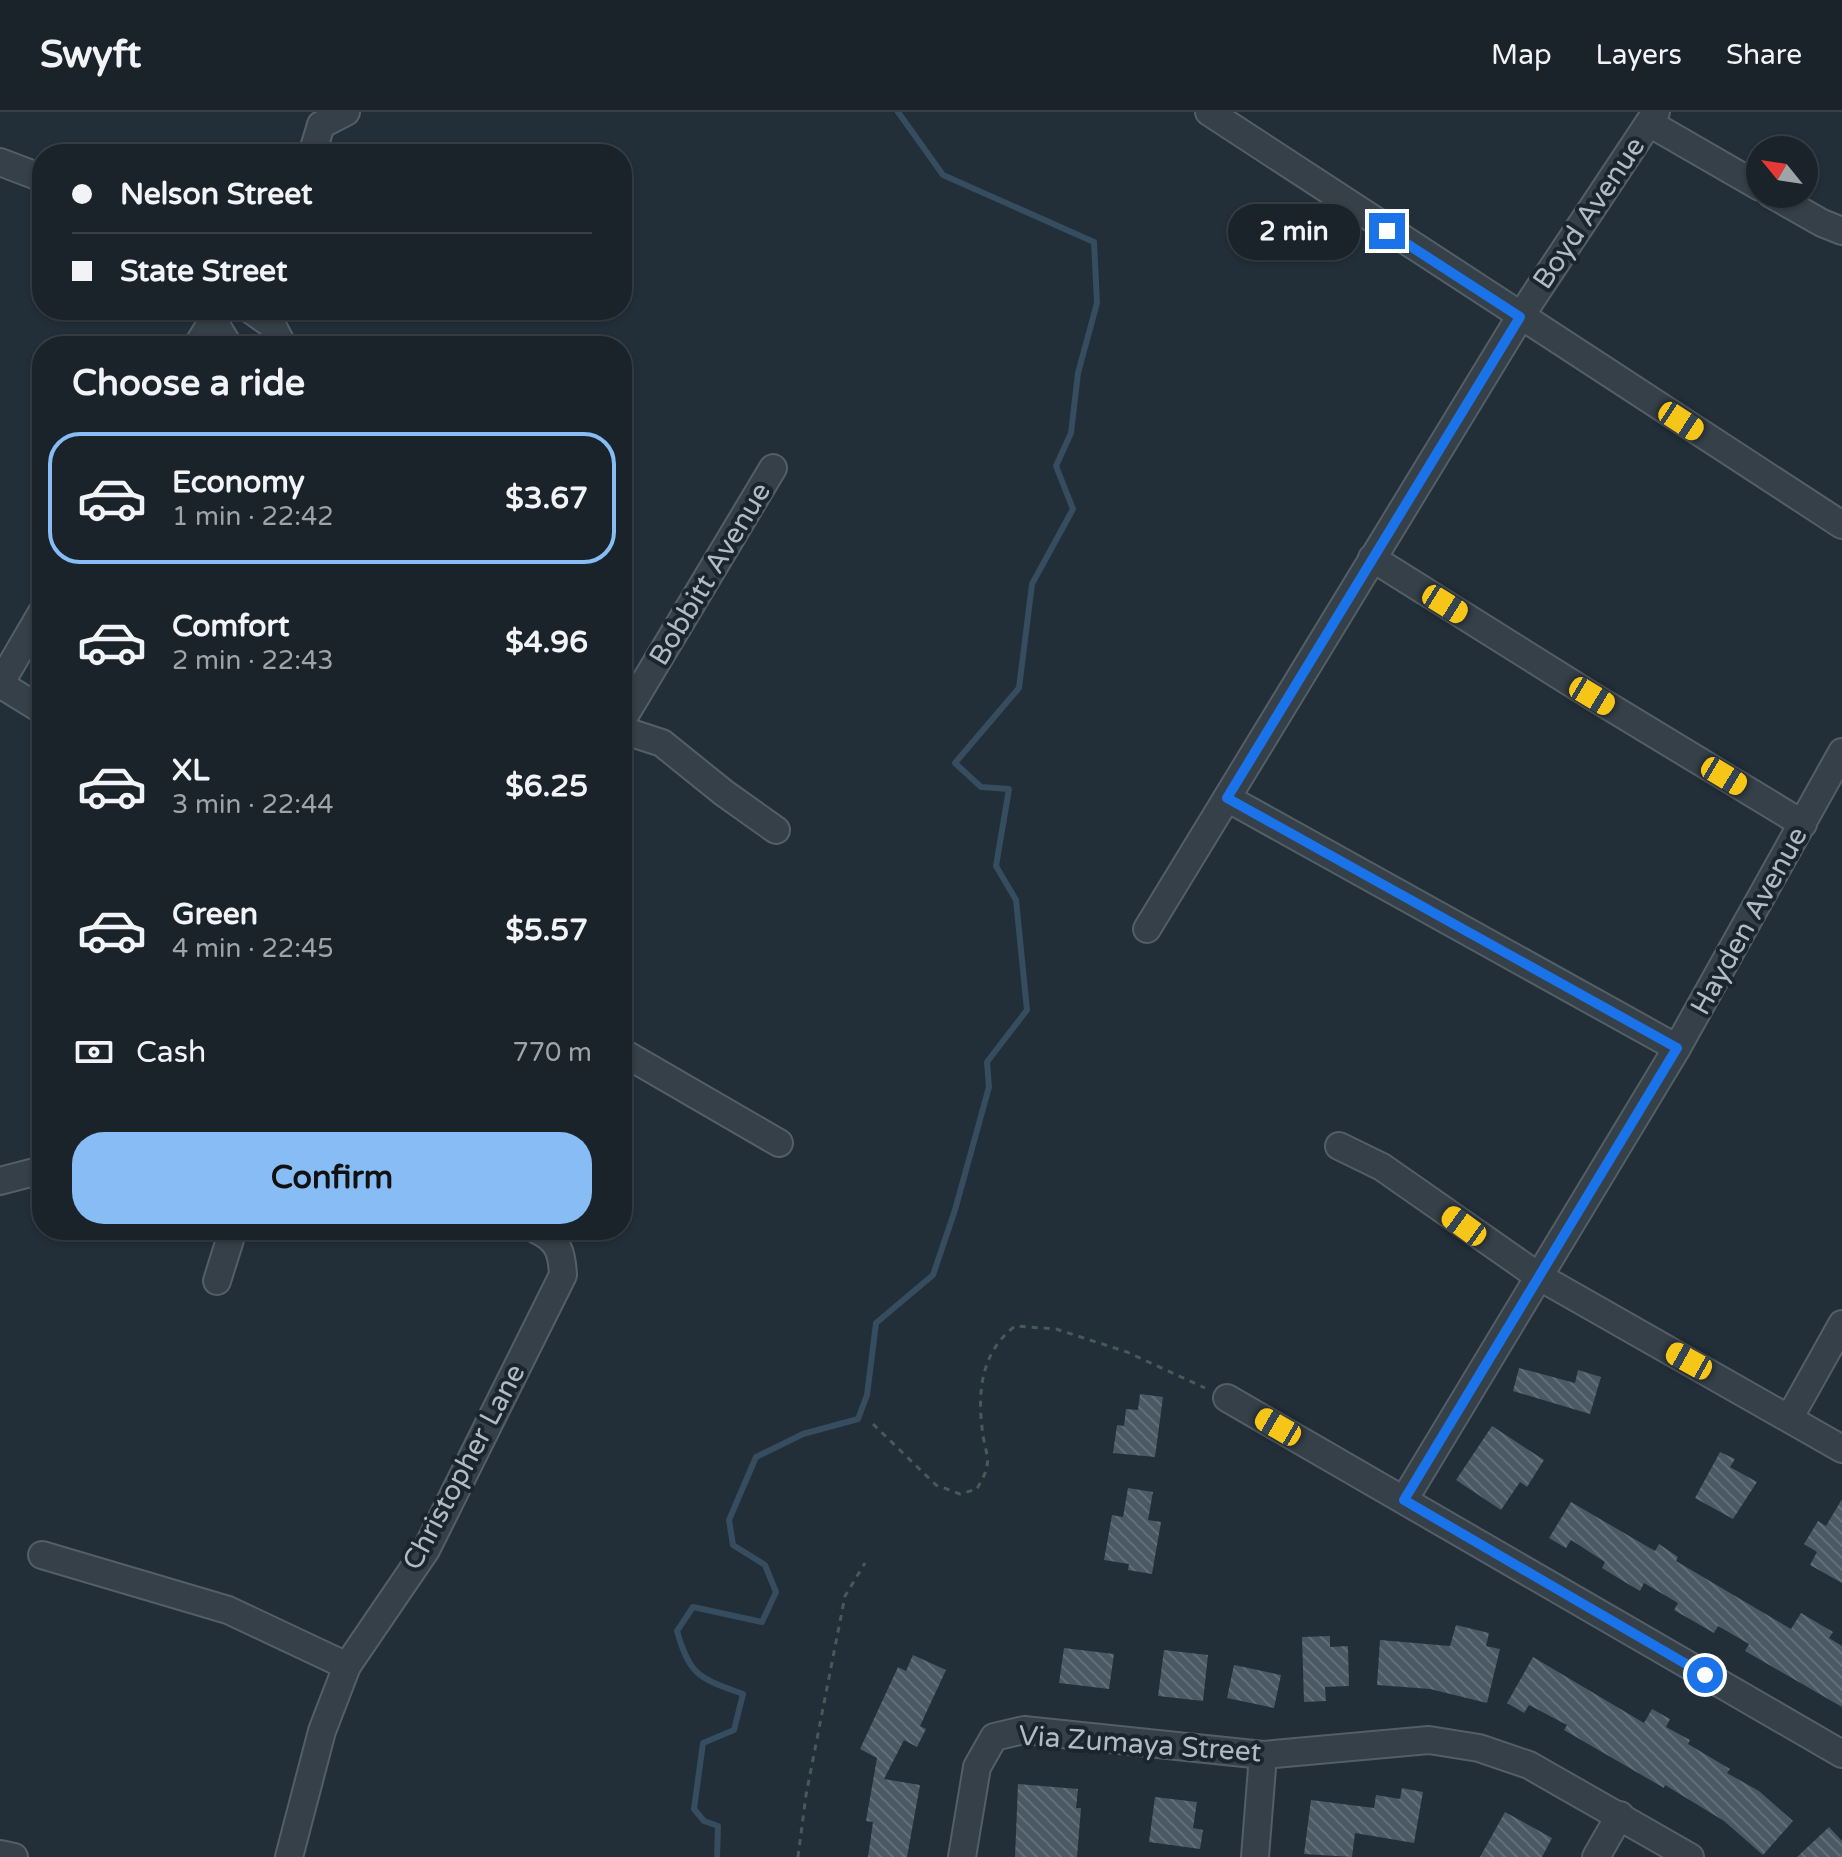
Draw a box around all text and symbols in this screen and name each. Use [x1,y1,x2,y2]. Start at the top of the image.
text: Swyft [40,32,141,78]
text: Map [1491,38,1552,72]
text: Layers [1596,38,1682,72]
text: Share [1726,38,1802,72]
street label: Boyd Avenue [1526,130,1652,296]
north arrow [1746,136,1818,208]
map controls [1746,136,1818,208]
text: Nelson Street [120,176,313,213]
callout: 2 min [1227,203,1359,259]
route end [1369,213,1405,249]
text: 2 min [1259,216,1329,247]
text: State Street [120,253,288,290]
text: Choose a ride [72,362,305,405]
car [1654,398,1708,444]
icon: car [76,462,148,534]
text: Economy [172,464,305,501]
street label: Bobbitt Avenue [642,476,778,672]
text: $3.67 [505,480,588,517]
text: 1 min · 22:42 [172,501,334,532]
car [1418,581,1472,627]
icon: car [76,606,148,678]
text: Comfort [172,608,290,645]
text: $4.96 [505,624,588,661]
text: 2 min · 22:43 [172,645,334,676]
car [1565,673,1619,719]
icon: car [76,750,148,822]
text: XL [172,752,209,789]
car [1697,753,1751,799]
text: $6.25 [505,768,588,805]
text: 3 min · 22:44 [172,789,334,820]
street label: Hayden Avenue [1683,821,1815,1021]
icon: car [76,894,148,966]
text: Green [172,896,258,933]
text: $5.57 [506,912,588,949]
text: 4 min · 22:45 [172,933,334,964]
icon: cash [72,1030,116,1074]
text: Cash [136,1034,206,1071]
text: 770 m [512,1037,592,1068]
button: Confirm [72,1132,592,1224]
car [1438,1202,1490,1250]
car [1662,1339,1716,1383]
street label: Christopher Lane [395,1358,533,1576]
car [1251,1405,1305,1449]
route start [1687,1657,1723,1693]
street label: Via Zumaya Street [1018,1719,1263,1769]

